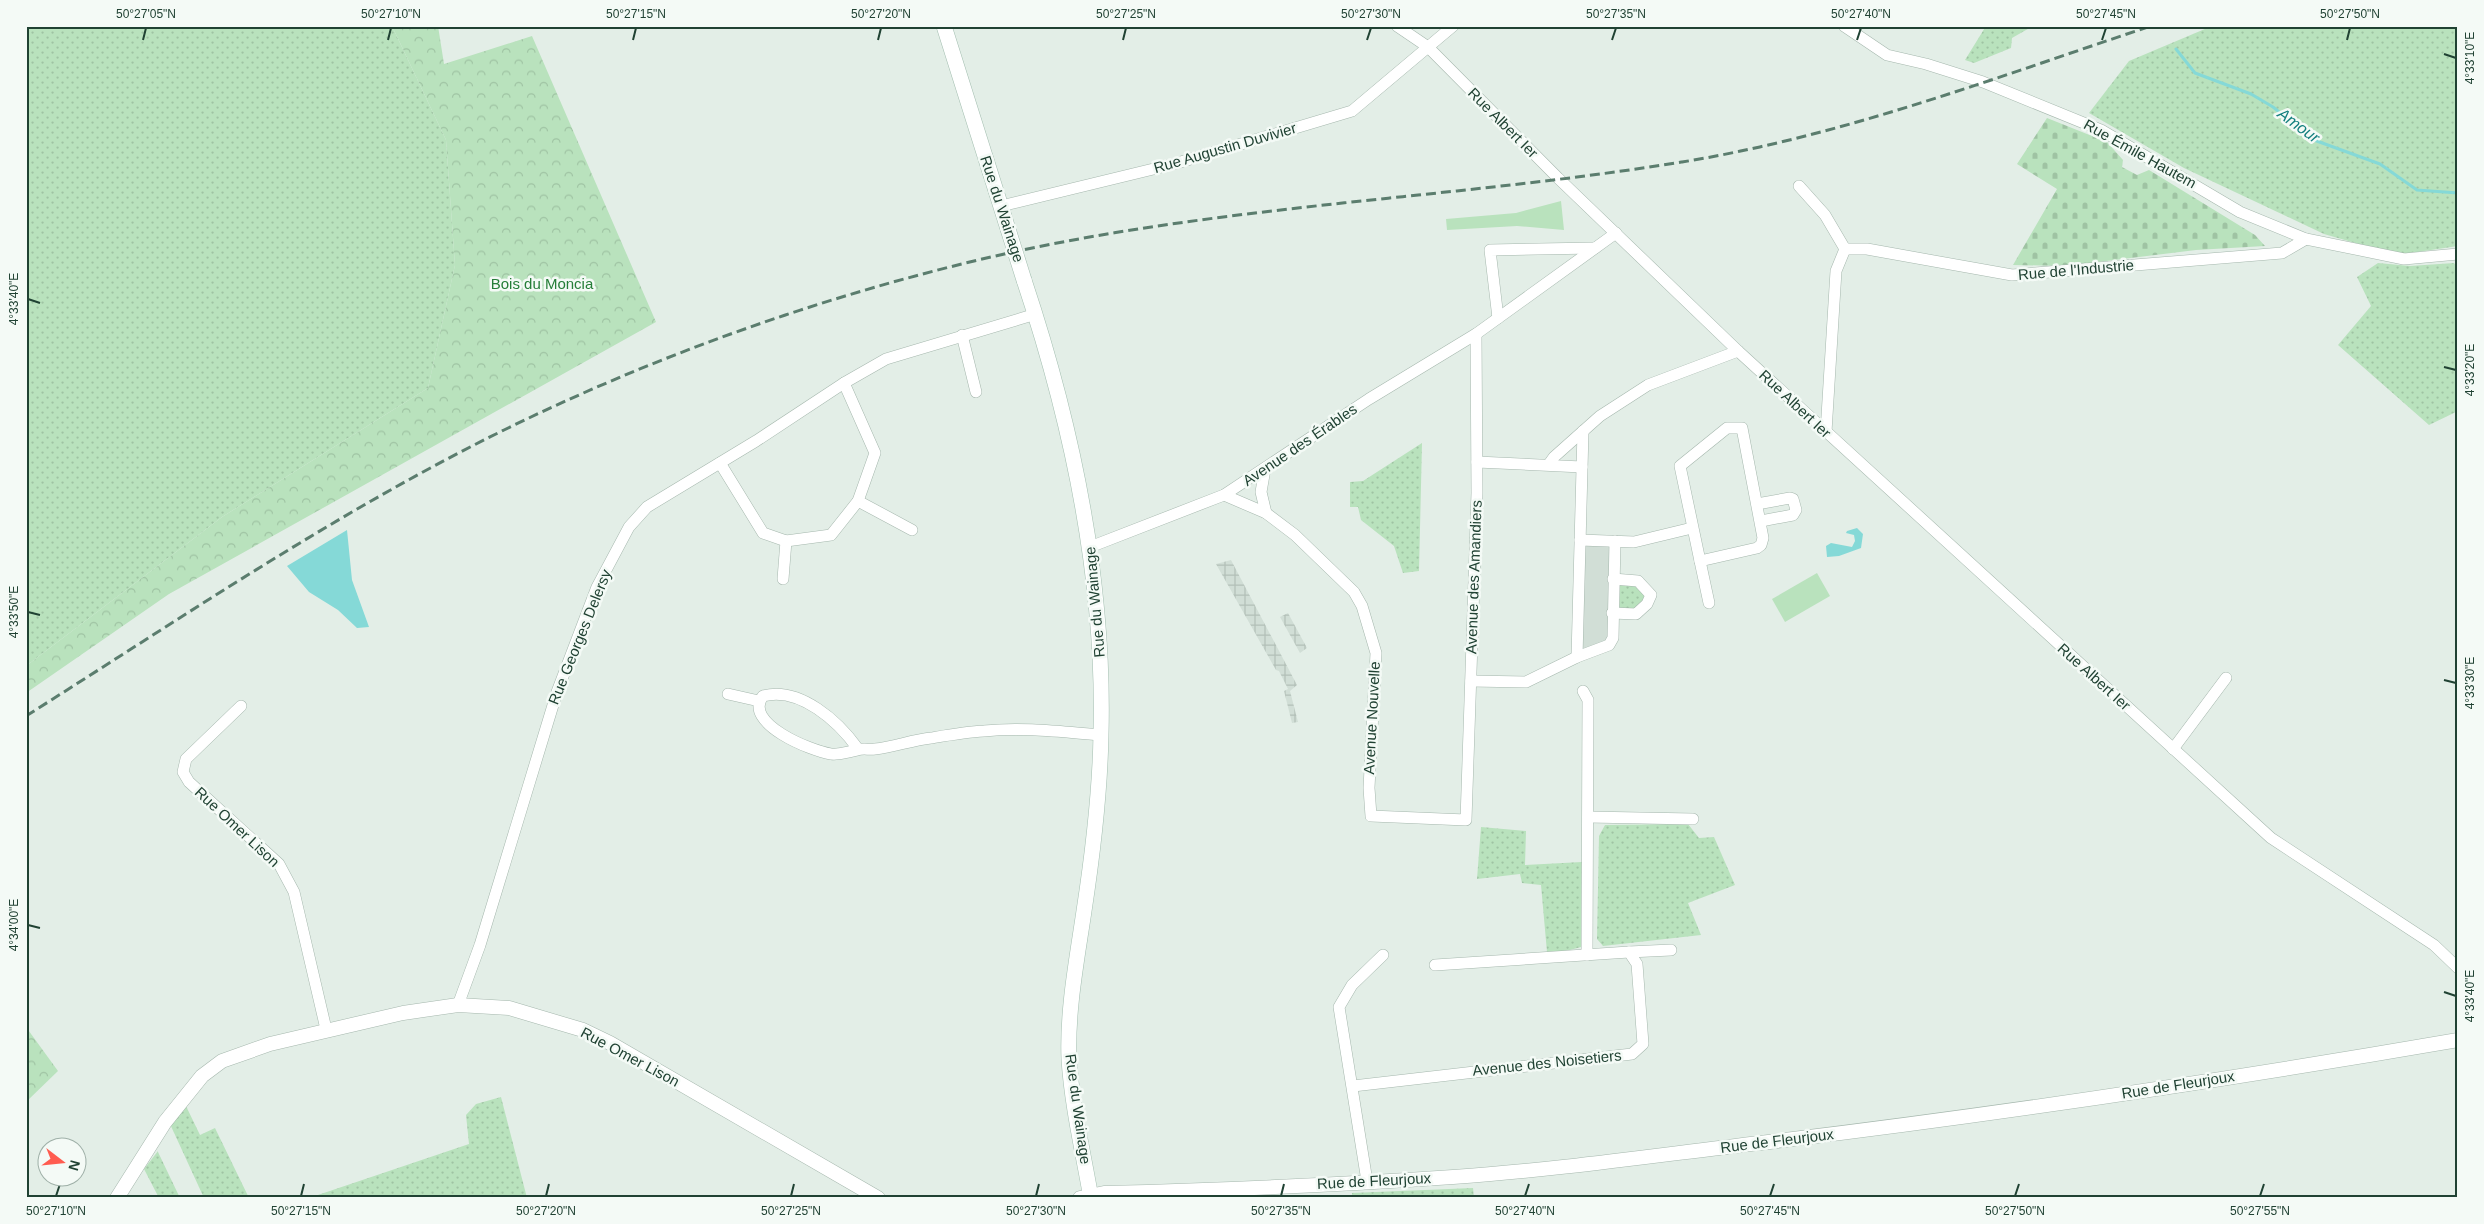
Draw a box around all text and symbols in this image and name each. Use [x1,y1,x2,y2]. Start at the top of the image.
text: 50°27'05"N [116,7,176,21]
text: 50°27'10"N [361,7,421,21]
text: 50°27'15"N [606,7,666,21]
text: 50°27'20"N [851,7,911,21]
text: 50°27'25"N [1096,7,1156,21]
text: 50°27'30"N [1341,7,1401,21]
text: 50°27'35"N [1586,7,1646,21]
text: 50°27'40"N [1831,7,1891,21]
text: 50°27'45"N [2076,7,2136,21]
text: 50°27'50"N [2320,7,2380,21]
text: 4°33'10"E [2463,32,2477,84]
street label: Rue Albert Ier [1465,84,1542,161]
water label: Amour [2274,104,2323,147]
street label: Rue Émile Hautem [2081,116,2199,192]
street label: Rue Augustin Duvivier [1152,119,1298,176]
street label: Rue du Wainage [977,153,1028,264]
street label: Rue de l'Industrie [2017,256,2135,283]
text: 4°33'40"E [7,273,21,325]
park label: Bois du Moncia [491,275,594,292]
text: 4°33'20"E [2463,344,2477,396]
street label: Rue Albert Ier [1756,366,1835,441]
street label: Avenue des Érables [1239,400,1360,489]
street label: Avenue des Amandiers [1462,500,1485,654]
street label: Rue du Wainage [1081,546,1108,658]
street label: Rue Georges Delersy [545,566,615,707]
text: 4°33'50"E [7,586,21,638]
street label: Rue Albert Ier [2055,640,2134,714]
text: 4°33'30"E [2463,657,2477,709]
street label: Avenue Nouvelle [1360,661,1383,775]
street label: Rue Omer Lison [192,783,283,870]
text: 4°34'00"E [7,899,21,951]
text: 4°33'40"E [2463,970,2477,1022]
street label: Rue Omer Lison [578,1023,682,1090]
street label: Avenue des Noisetiers [1472,1046,1622,1079]
street label: Rue du Wainage [1062,1053,1095,1165]
street label: Rue de Fleurjoux [2120,1067,2236,1102]
street label: Rue de Fleurjoux [1719,1125,1835,1156]
north arrow [38,1136,88,1186]
text: N [65,1159,84,1173]
street label: Rue de Fleurjoux [1316,1169,1432,1192]
text: 50°27'10"N [26,1204,86,1218]
text: 50°27'15"N [271,1204,331,1218]
text: 50°27'20"N [516,1204,576,1218]
text: 50°27'25"N [761,1204,821,1218]
text: 50°27'30"N [1006,1204,1066,1218]
text: 50°27'35"N [1251,1204,1311,1218]
text: 50°27'40"N [1495,1204,1555,1218]
text: 50°27'45"N [1740,1204,1800,1218]
text: 50°27'50"N [1985,1204,2045,1218]
text: 50°27'55"N [2230,1204,2290,1218]

